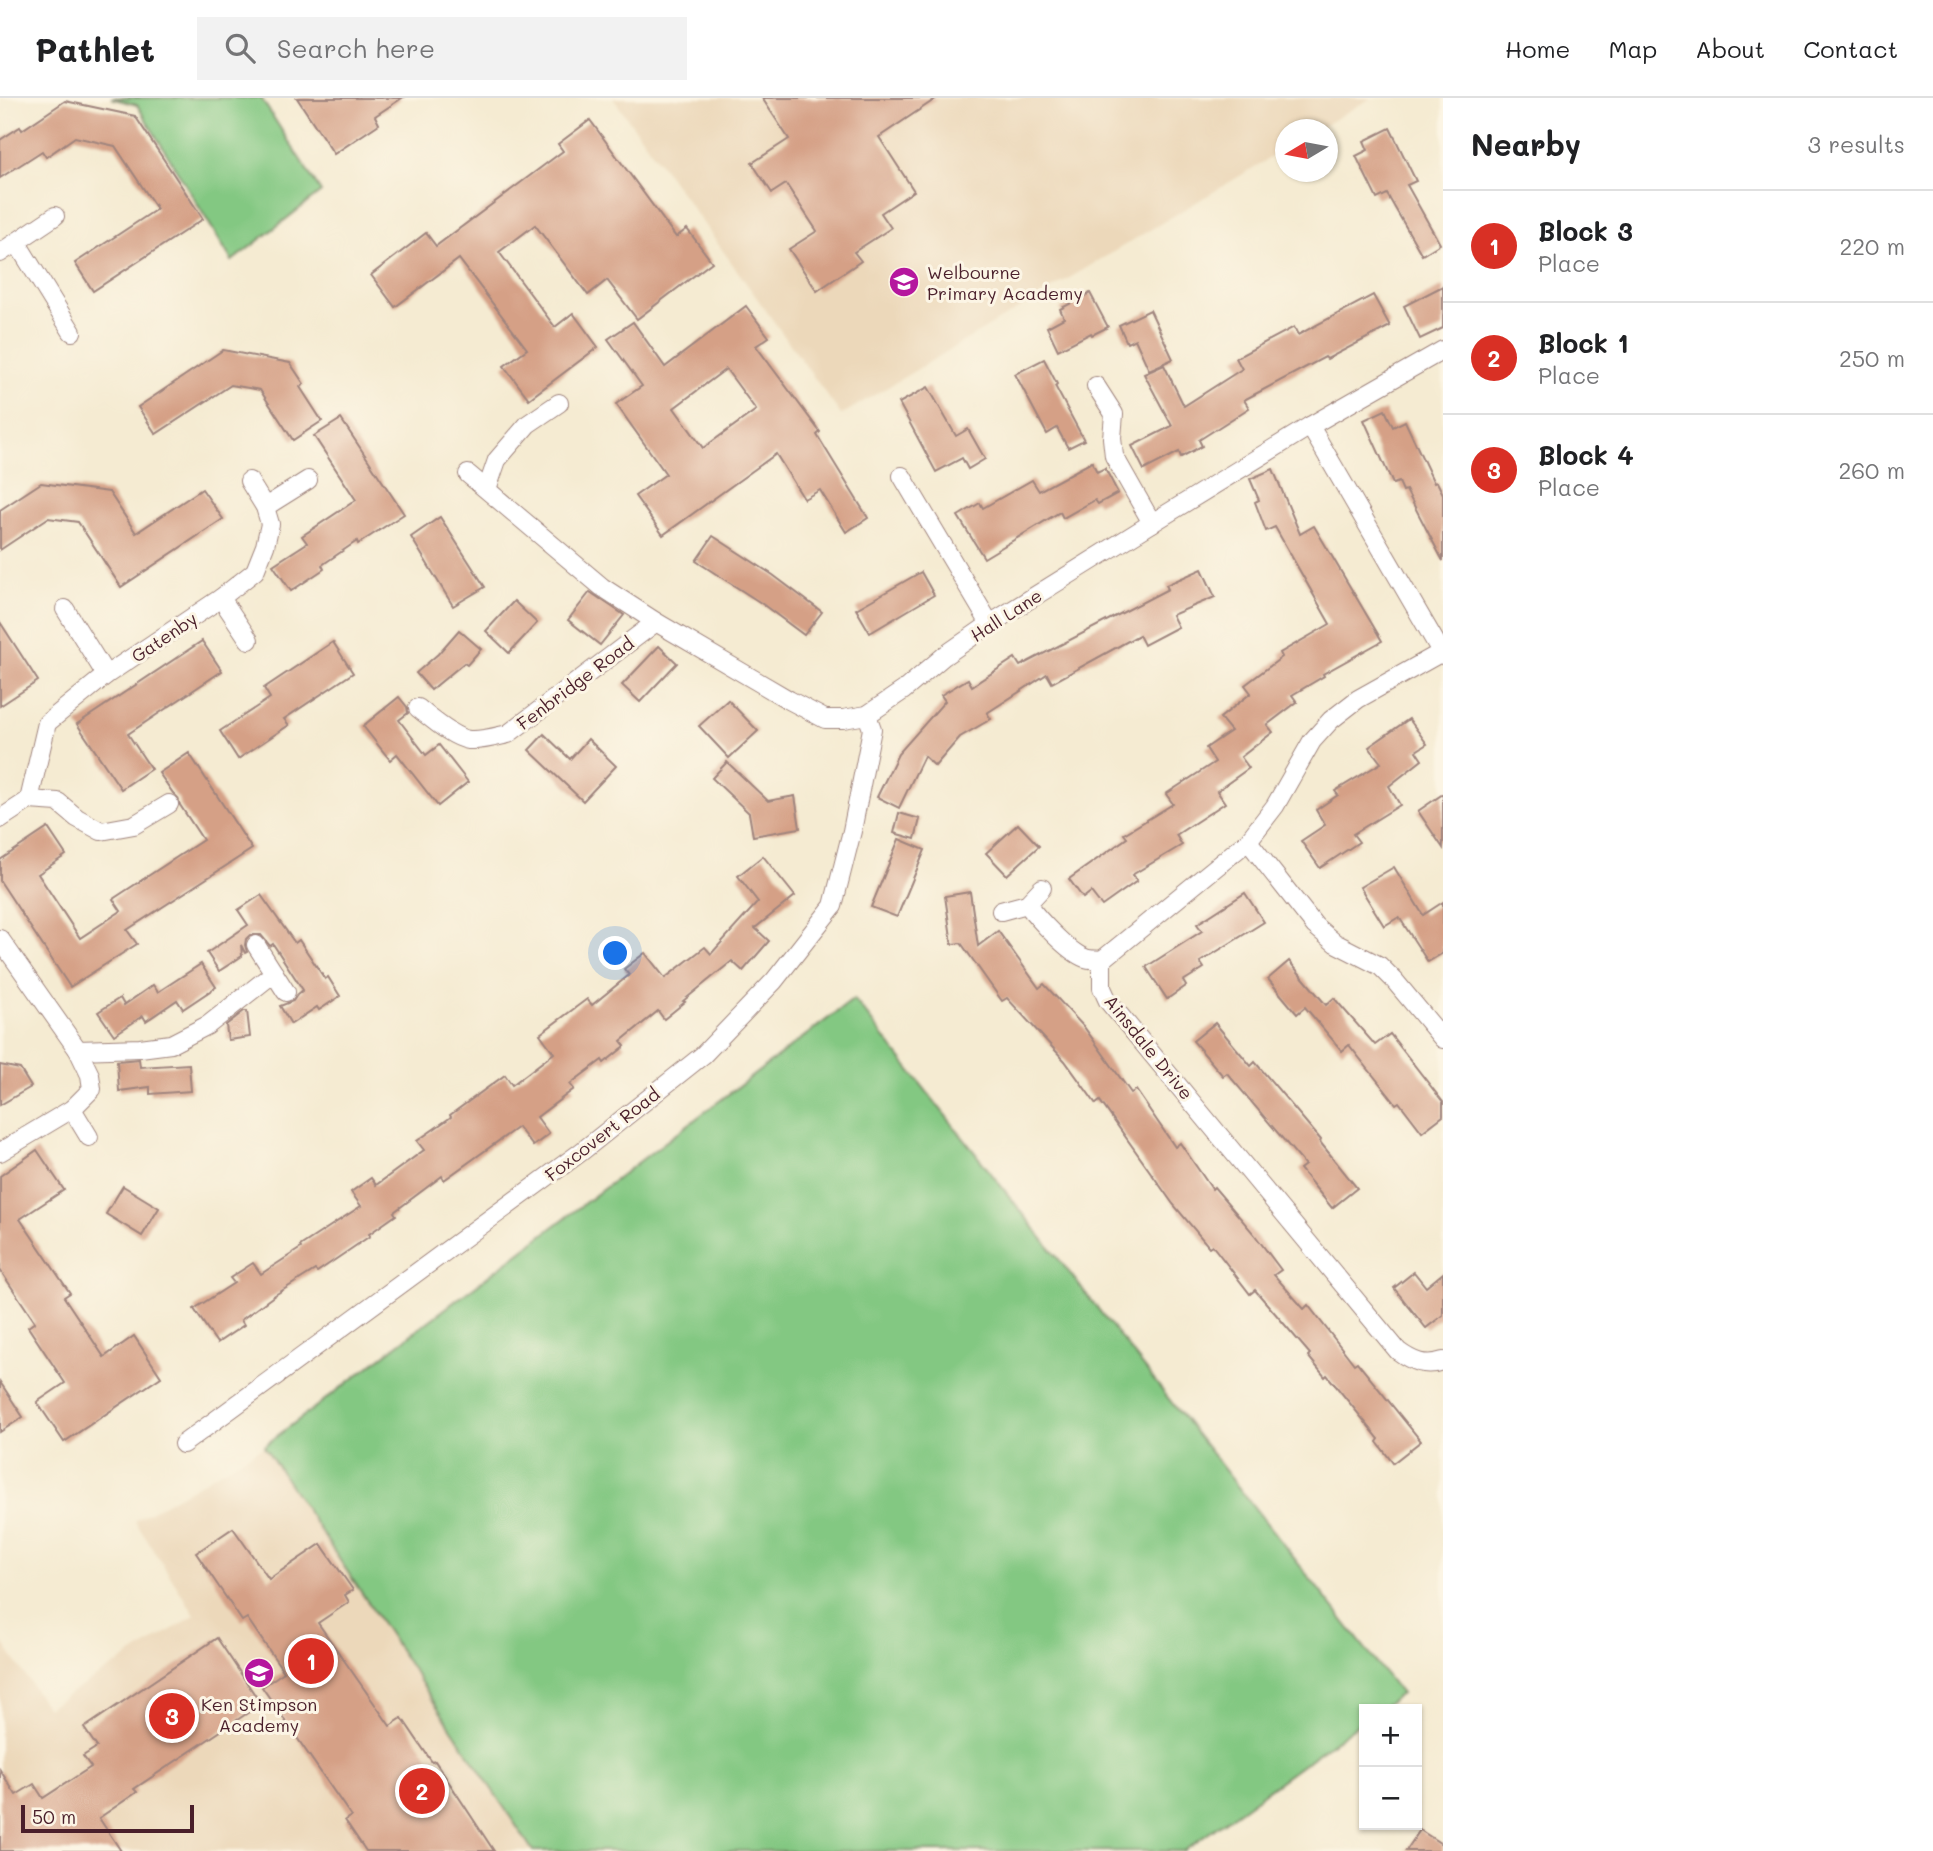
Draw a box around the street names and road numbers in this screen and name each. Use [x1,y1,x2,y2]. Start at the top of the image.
street label: Hall Lane [966,583,1046,647]
street label: Gatenby [126,606,202,668]
street label: Fenbridge Road [512,631,638,735]
street label: Ainsdale Drive [1099,990,1199,1104]
street label: Foxcovert Road [540,1082,664,1186]

